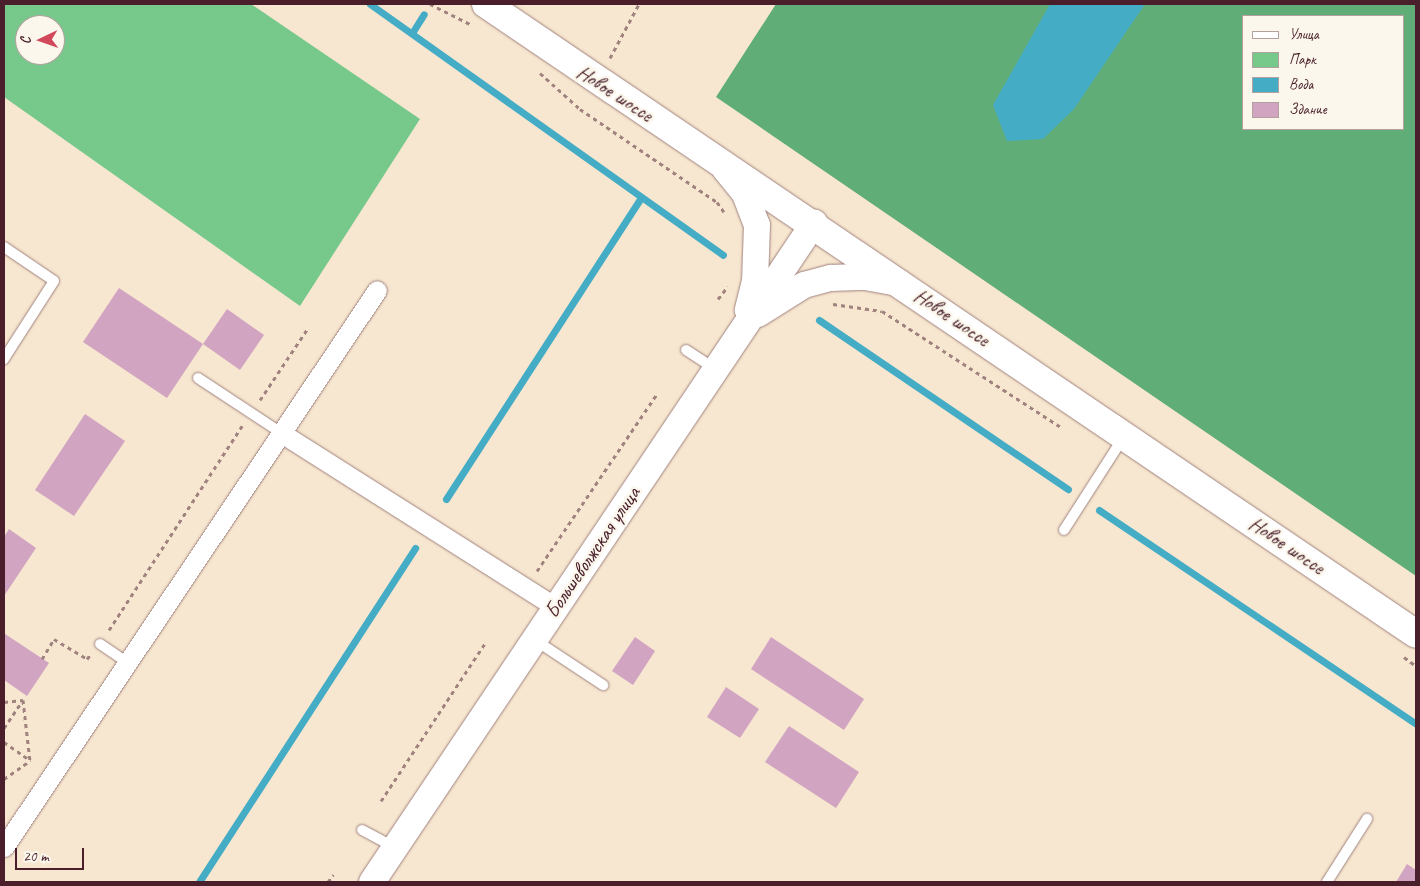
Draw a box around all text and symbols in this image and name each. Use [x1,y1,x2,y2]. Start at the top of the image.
north arrow [15,15,65,65]
legend [1242,15,1405,130]
text: Улица [1289,25,1319,44]
text: С [17,37,34,45]
text: Парк [1289,50,1316,69]
street label: Новое шоссе [572,59,658,127]
text: Вода [1289,75,1313,94]
text: Здание [1289,100,1327,119]
street label: Новое шоссе [909,282,995,352]
street label: Большеволжская улица [538,481,646,623]
street label: Новое шоссе [1244,510,1330,580]
scale bar [18,838,86,870]
text: 20 m [23,847,49,866]

